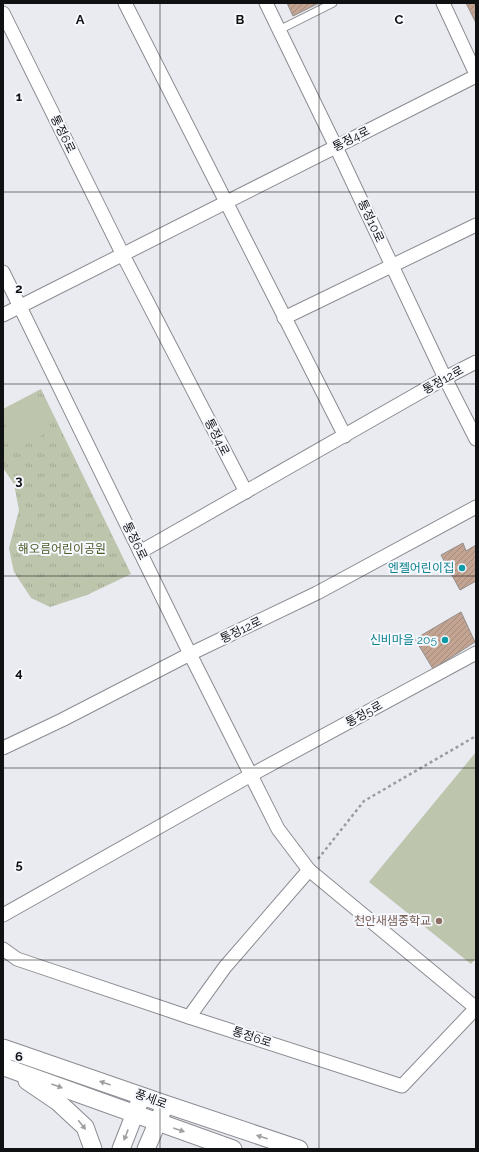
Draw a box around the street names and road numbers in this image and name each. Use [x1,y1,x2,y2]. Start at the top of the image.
street label: 통정6로 [48,113,78,155]
street label: 통정4로 [330,124,372,154]
street label: 통정10로 [355,197,387,245]
street label: 통정12로 [420,363,466,397]
street label: 통정4로 [202,416,232,458]
street label: 통정6로 [120,520,150,562]
street label: 통정12로 [218,614,264,646]
street label: 통정5로 [343,698,385,730]
street label: 통정6로 [231,1024,273,1050]
street label: 풍세로 [133,1087,169,1111]

